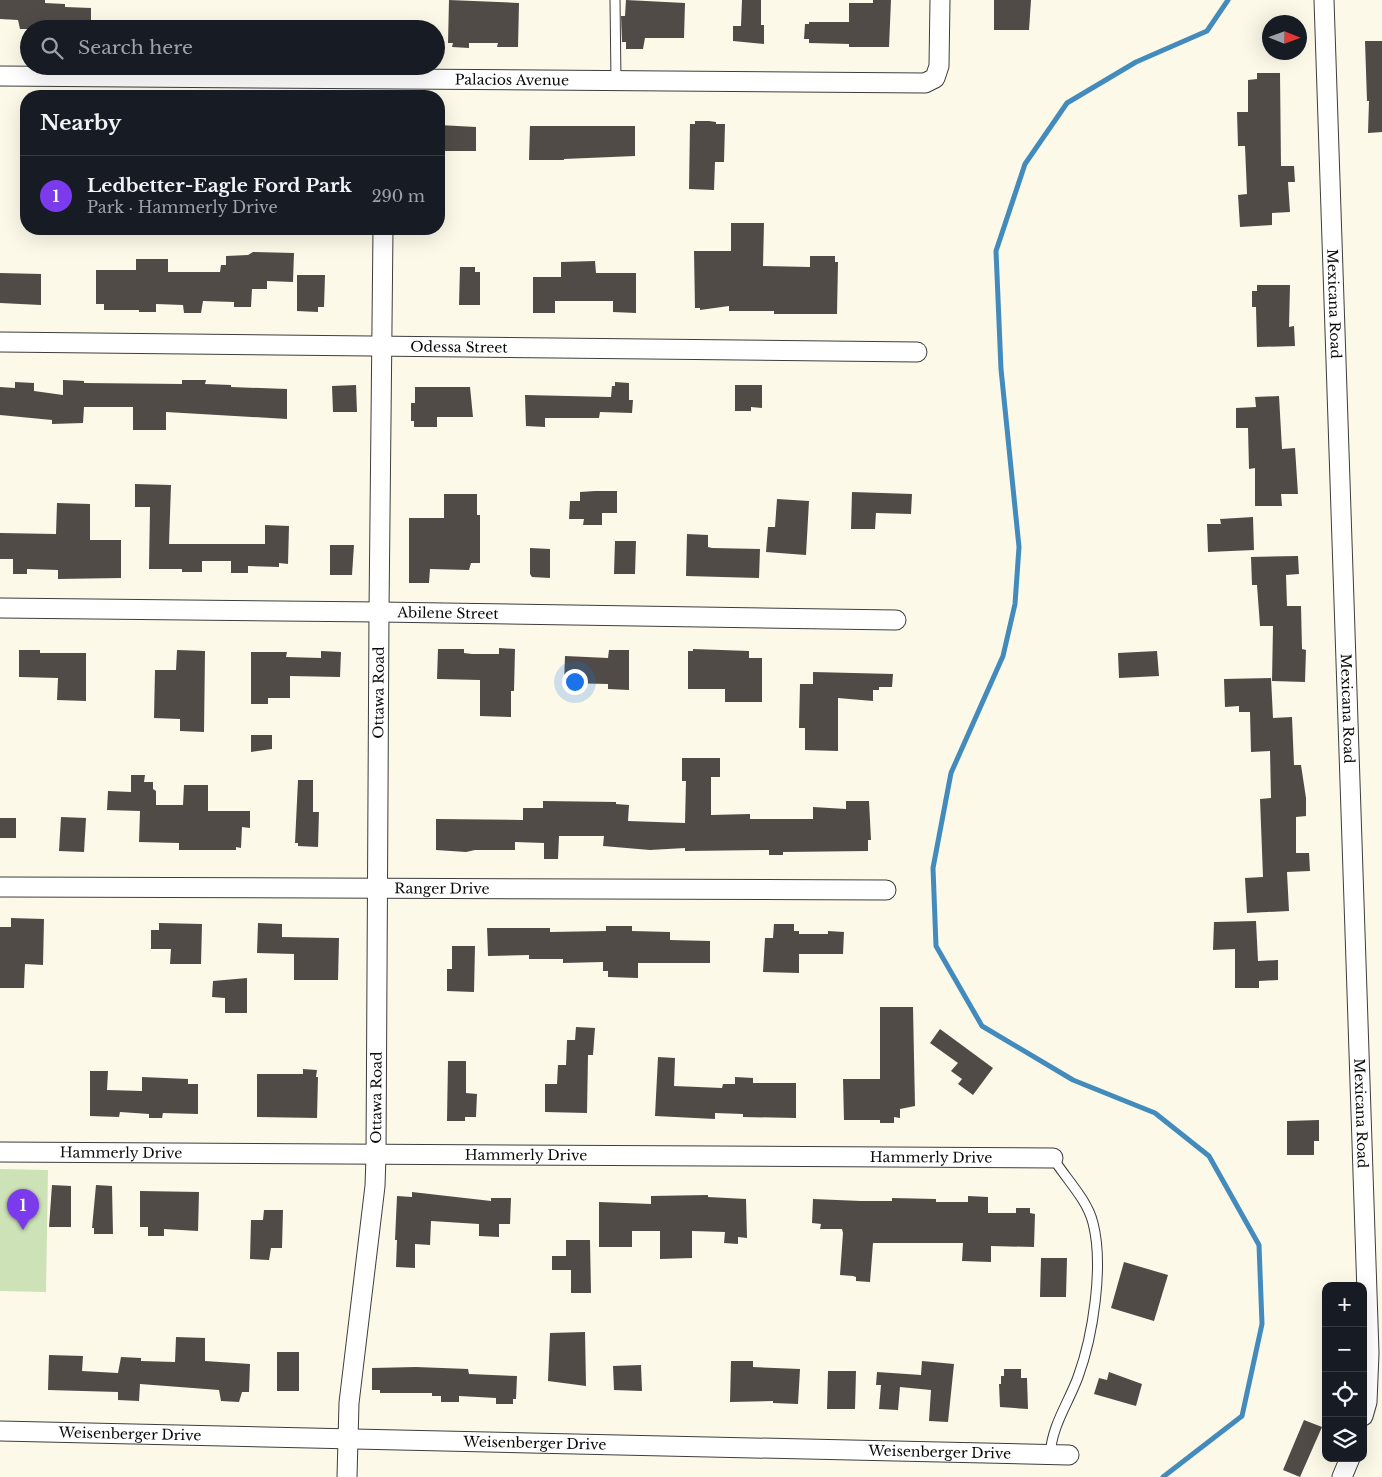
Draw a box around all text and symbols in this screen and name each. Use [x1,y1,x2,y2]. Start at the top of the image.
north arrow [1262,15,1307,60]
search box [20,20,445,75]
icon: search [38,34,66,62]
text: Search here [78,36,193,59]
street label: Palacios Avenue [455,70,569,89]
text: Nearby [40,110,121,136]
text: Ledbetter-Eagle Ford Park [87,174,352,197]
text: 1 [53,186,59,206]
text: 290 m [372,186,425,206]
text: Park · Hammerly Drive [87,197,278,217]
street label: Mexicana Road [1323,249,1345,360]
street label: Odessa Street [410,337,508,357]
street label: Abilene Street [396,603,499,623]
street label: Ottawa Road [369,646,388,739]
street label: Mexicana Road [1337,653,1358,764]
your location [562,669,588,695]
street label: Ranger Drive [394,879,490,898]
street label: Ottawa Road [367,1051,386,1144]
street label: Mexicana Road [1350,1058,1372,1169]
street label: Hammerly Drive [60,1143,182,1162]
street label: Hammerly Drive [465,1146,587,1164]
street label: Hammerly Drive [870,1148,992,1167]
pin: 1 [7,1189,39,1230]
map controls [1322,1282,1367,1462]
button: + [1322,1282,1367,1327]
button: − [1322,1327,1367,1372]
button: locate [1322,1372,1367,1417]
button: layers [1322,1417,1367,1462]
street label: Weisenberger Drive [57,1423,202,1445]
street label: Weisenberger Drive [462,1432,607,1454]
street label: Weisenberger Drive [867,1441,1011,1463]

